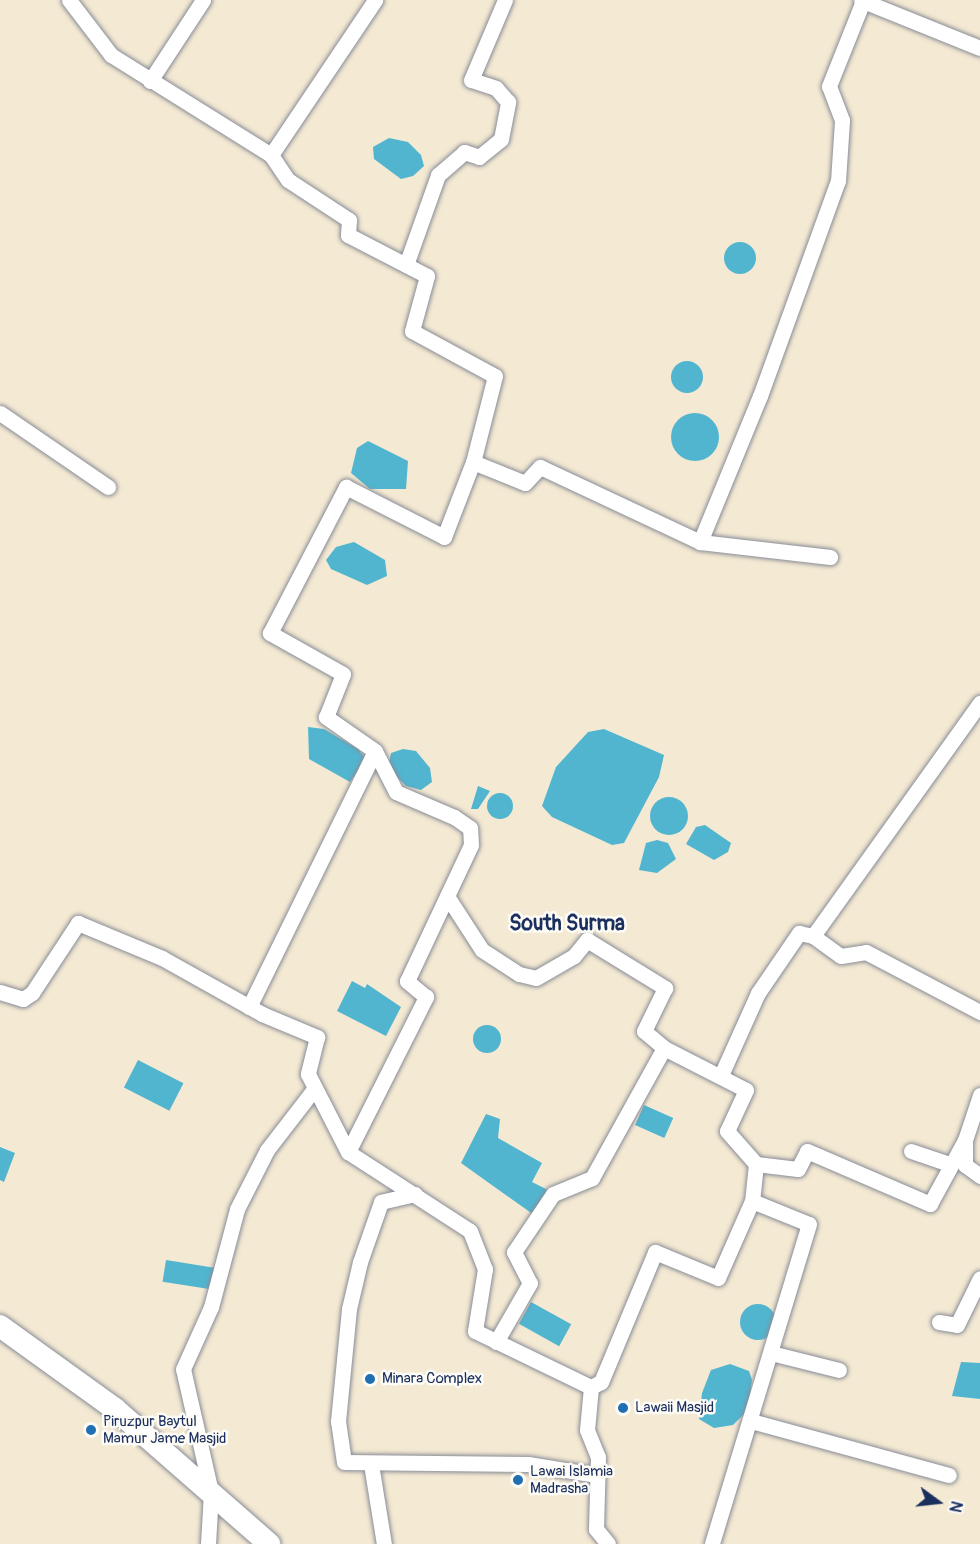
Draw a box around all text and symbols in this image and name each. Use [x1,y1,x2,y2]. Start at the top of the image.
district label: South Surma [509,911,625,937]
place label: Minara Complex [382,1370,482,1388]
marker: Minara Complex [363,1372,377,1386]
place label: Lawaii Masjid [635,1399,714,1417]
marker: Lawaii Masjid [616,1401,630,1415]
place label: Piruzpur Baytul Mamur Jame Masjid [103,1412,226,1447]
marker: Piruzpur Baytul Mamur Jame Masjid [84,1423,98,1437]
place label: Lawai Islamia Madrasha [530,1462,613,1497]
north arrow [908,1472,968,1532]
marker: Lawai Islamia Madrasha [511,1473,525,1487]
text: N [944,1499,966,1514]

